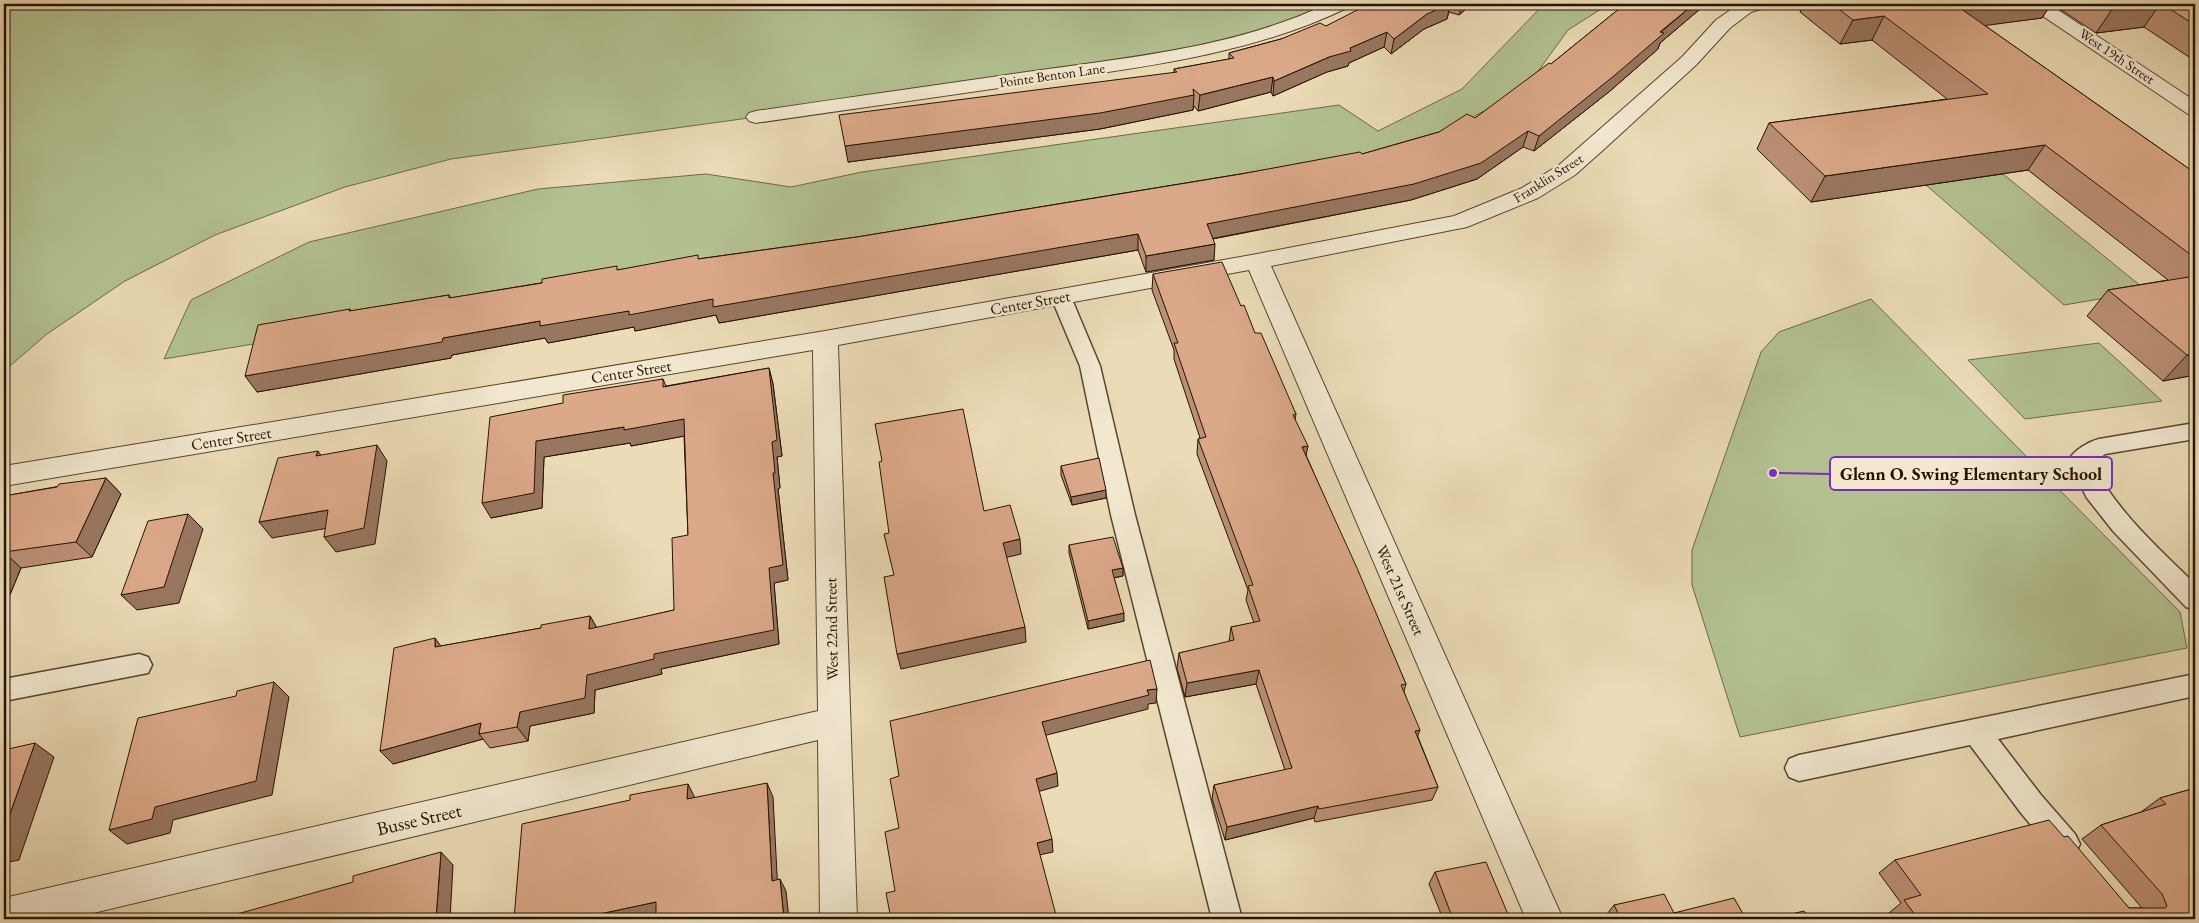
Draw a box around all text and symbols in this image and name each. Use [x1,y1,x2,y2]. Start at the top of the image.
street label: West 19th Street [2076,24,2159,88]
street label: Pointe Benton Lane [998,59,1107,91]
street label: Franklin Street [1510,149,1587,207]
street label: Center Street [988,285,1072,320]
street label: Center Street [589,355,673,388]
street label: Center Street [189,422,273,455]
callout: Glenn O. Swing Elementary School [1830,457,2112,490]
text: Glenn O. Swing Elementary School [1840,462,2102,485]
street label: West 21st Street [1371,542,1430,639]
street label: West 22nd Street [820,577,843,681]
street label: Busse Street [374,798,464,841]

